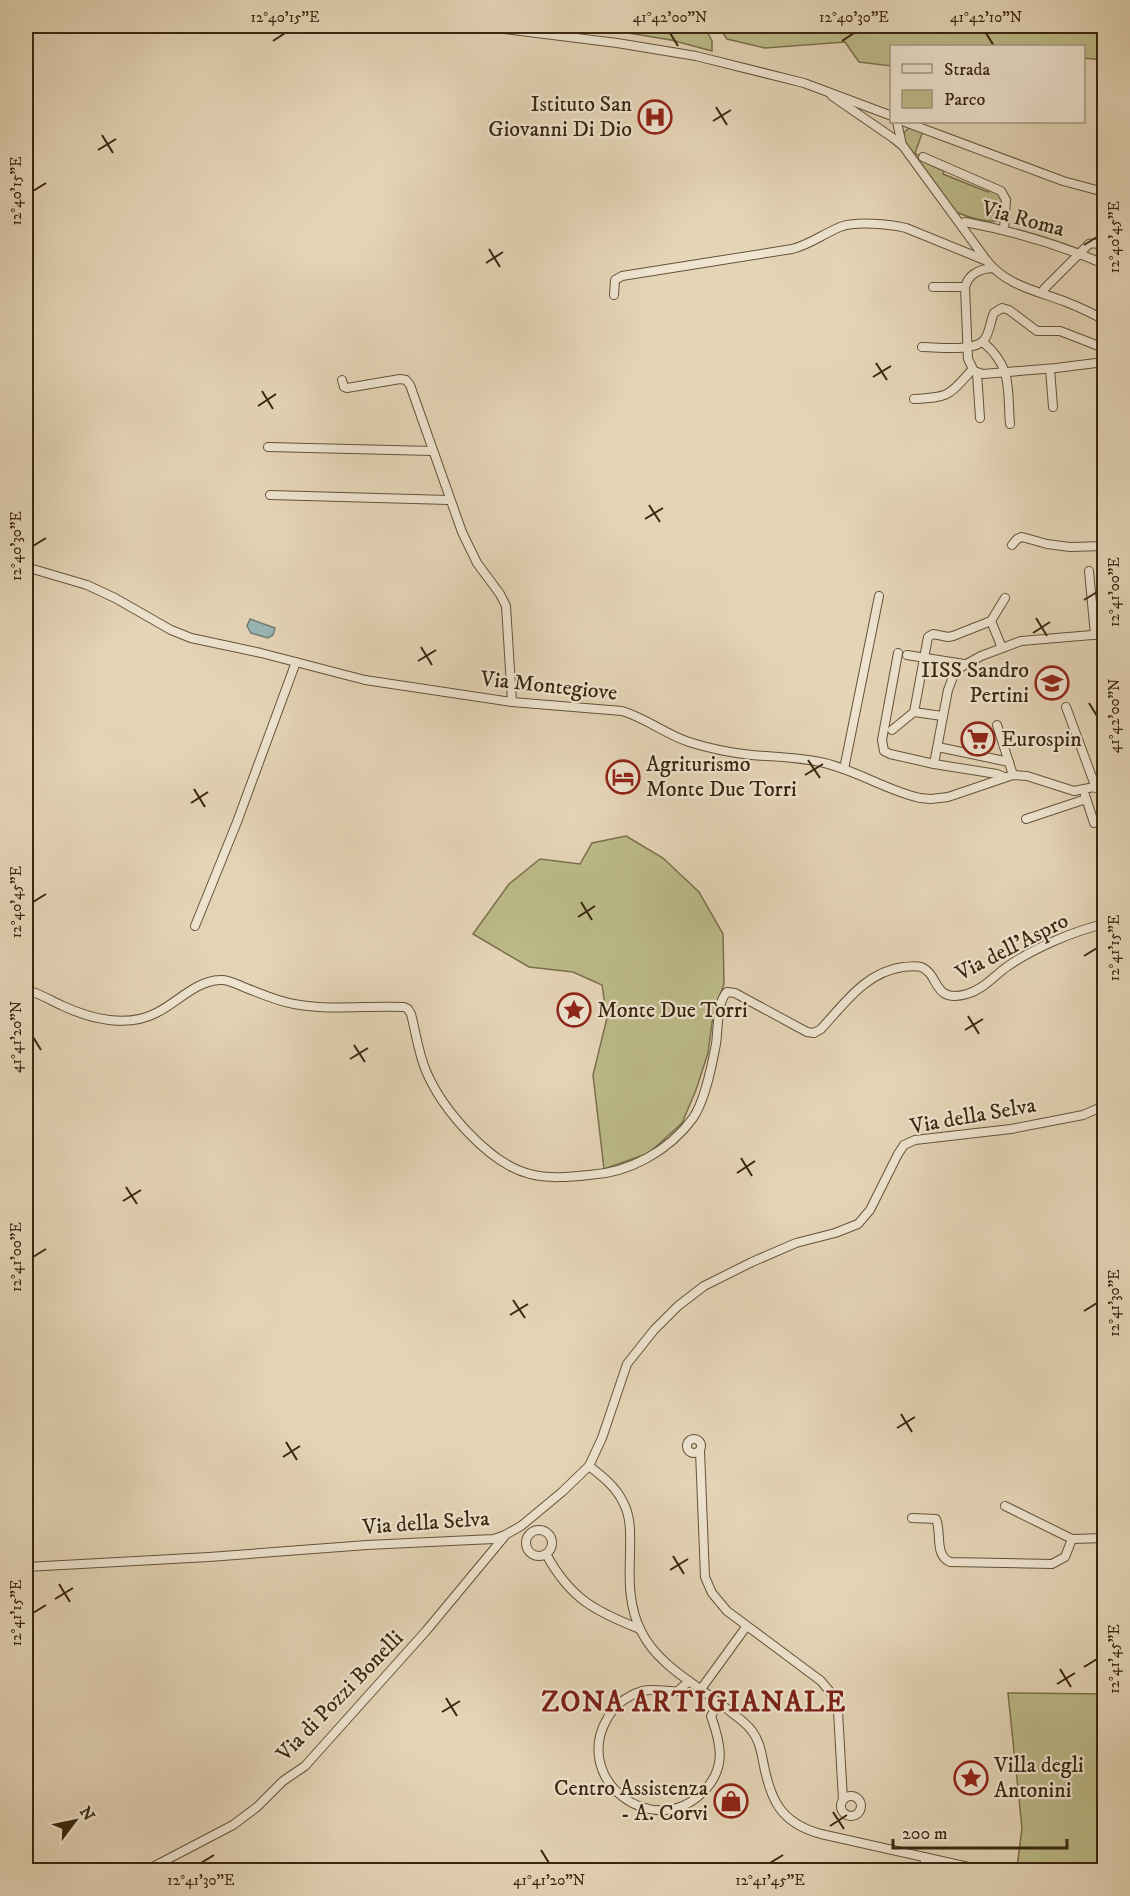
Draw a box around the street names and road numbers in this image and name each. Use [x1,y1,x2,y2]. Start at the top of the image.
street label: Via Roma [978,195,1068,243]
street label: Via Montegiove [478,665,619,707]
street label: Via dell'Aspro [950,907,1073,987]
street label: Via della Selva [907,1092,1039,1140]
street label: Via della Selva [361,1505,491,1541]
street label: Via di Pozzi Bonelli [270,1625,409,1768]

